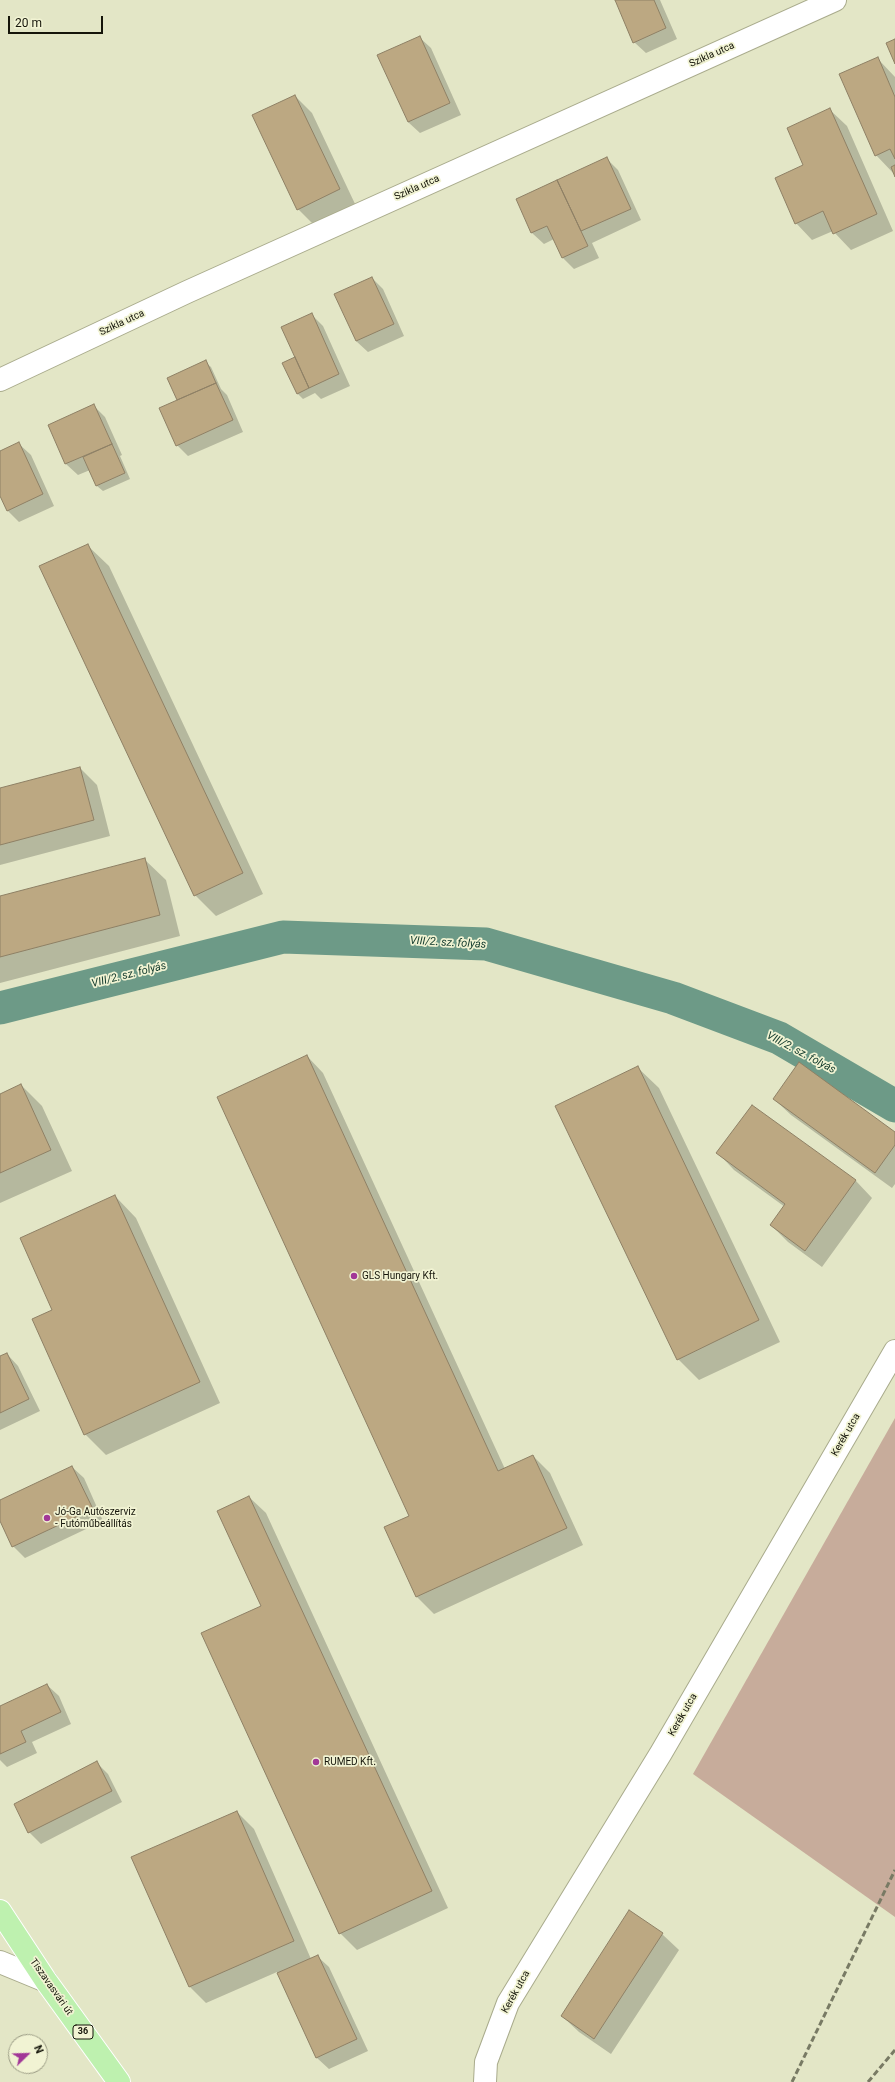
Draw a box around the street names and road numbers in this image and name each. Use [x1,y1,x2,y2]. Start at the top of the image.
street label: Szikla utca [688,40,736,70]
street label: Szikla utca [393,173,441,203]
street label: Szikla utca [98,307,146,339]
street label: Kerék utca [829,1412,863,1458]
street label: Kerék utca [666,1692,700,1738]
street label: Tiszavasvári út [27,1956,75,2018]
street label: Kerék utca [499,1969,533,2015]
road number: 36 [73,2025,93,2039]

